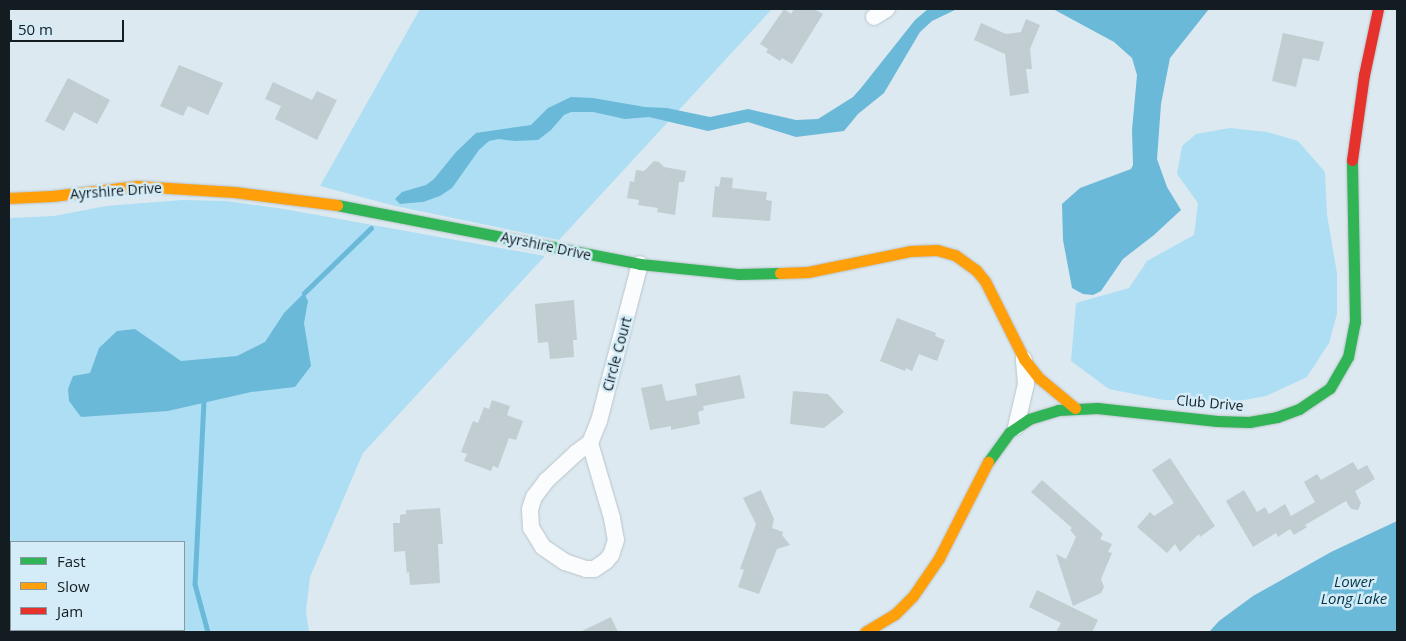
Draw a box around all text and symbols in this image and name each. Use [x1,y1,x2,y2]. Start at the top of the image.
scale bar [12,10,126,42]
text: 50 m [18,19,53,39]
street label: Ayrshire Drive [70,179,162,203]
street label: Ayrshire Drive [499,228,593,264]
street label: Circle Court [599,315,635,393]
street label: Club Drive [1176,392,1244,414]
legend [10,541,185,631]
text: Fast [57,551,86,571]
water label: Lower Long Lake [1321,572,1387,607]
text: Slow [57,576,90,596]
text: Jam [57,601,83,621]

